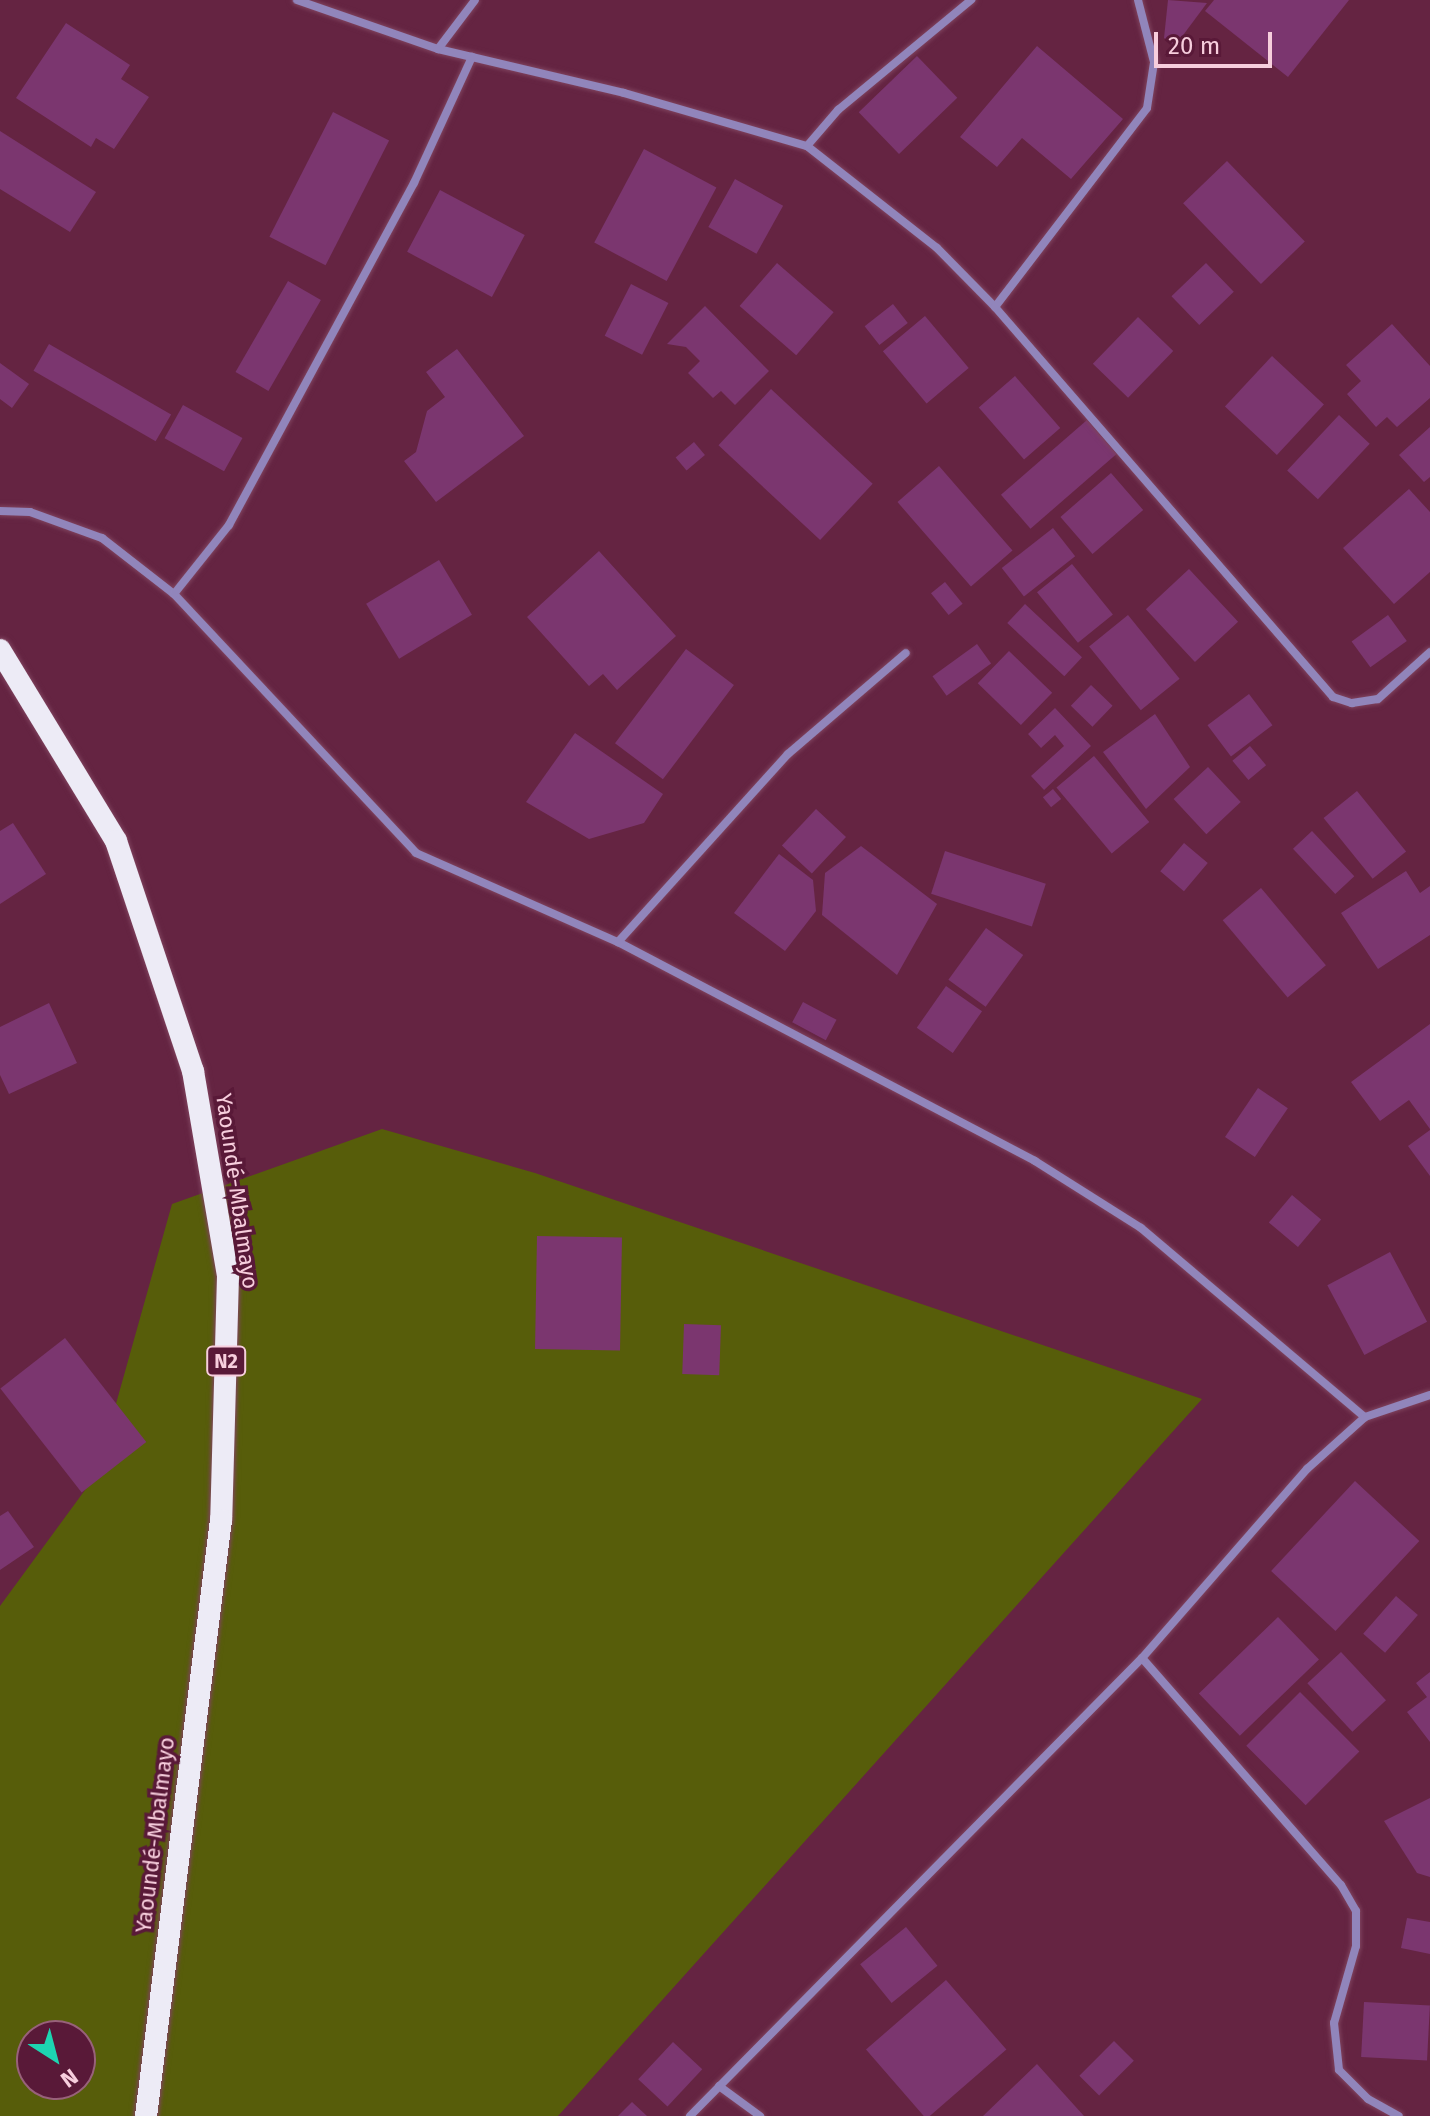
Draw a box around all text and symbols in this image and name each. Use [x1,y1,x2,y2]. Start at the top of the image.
scale bar [1158,16,1276,66]
text: 20 m [1168,32,1220,60]
street label: Yaoundé-Mbalmayo [210,1092,264,1290]
road number: N2 [206,1345,246,1377]
street label: Yaoundé-Mbalmayo [130,1736,180,1934]
north arrow [16,2020,96,2100]
text: N [55,2063,83,2093]

